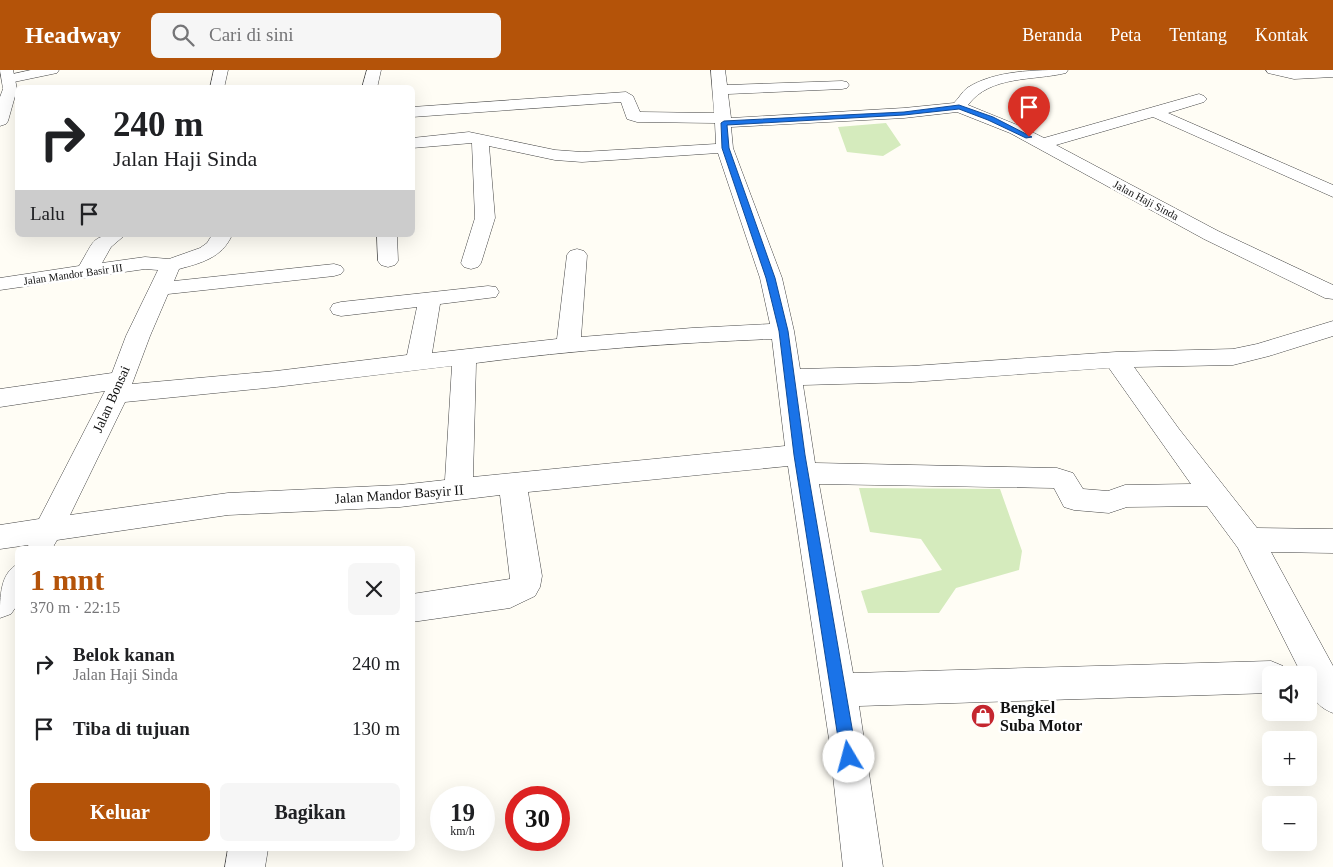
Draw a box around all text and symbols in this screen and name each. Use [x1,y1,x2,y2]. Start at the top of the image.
search box [151,13,501,58]
icon: search [169,21,197,49]
text: Headway [25,22,121,48]
text: Cari di sini [209,24,293,45]
text: Beranda [1022,25,1082,45]
text: Peta [1110,25,1141,45]
text: Tentang [1169,25,1227,45]
text: Kontak [1255,25,1308,45]
pin [1008,86,1050,137]
icon: arrive [1015,93,1043,121]
icon: right [30,105,95,170]
text: 240 m [113,105,203,144]
text: Jalan Haji Sinda [113,146,257,171]
street label: Jalan Haji Sinda [1111,178,1181,222]
icon: arrive [75,200,103,228]
text: Lalu [30,203,65,224]
street label: Jalan Mandor Basir III [23,261,124,287]
street label: Jalan Bonsai [90,364,133,435]
street label: Jalan Mandor Basyir II [334,482,464,506]
text: 1 mnt [30,563,104,596]
button: close [348,563,400,615]
text: 370 m · 22:15 [30,599,120,616]
text: Belok kanan [73,644,175,665]
icon: right [30,650,58,678]
text: 240 m [352,653,400,674]
text: Jalan Haji Sinda [73,666,178,683]
map controls [1262,666,1317,851]
button: sound [1262,666,1317,721]
place label: Bengkel Suba Motor [1000,699,1082,734]
shop icon: Bengkel Suba Motor [970,703,996,729]
icon: arrive [30,715,58,743]
text: Tiba di tujuan [73,718,190,739]
text: 130 m [352,718,400,739]
position arrow [822,730,874,782]
button: + [1262,731,1317,786]
button: Keluar [30,783,210,841]
button: Bagikan [220,783,400,841]
speed limit sign: 30 [505,786,570,851]
button: − [1262,796,1317,851]
text: 19 [450,799,475,826]
text: km/h [450,824,475,838]

